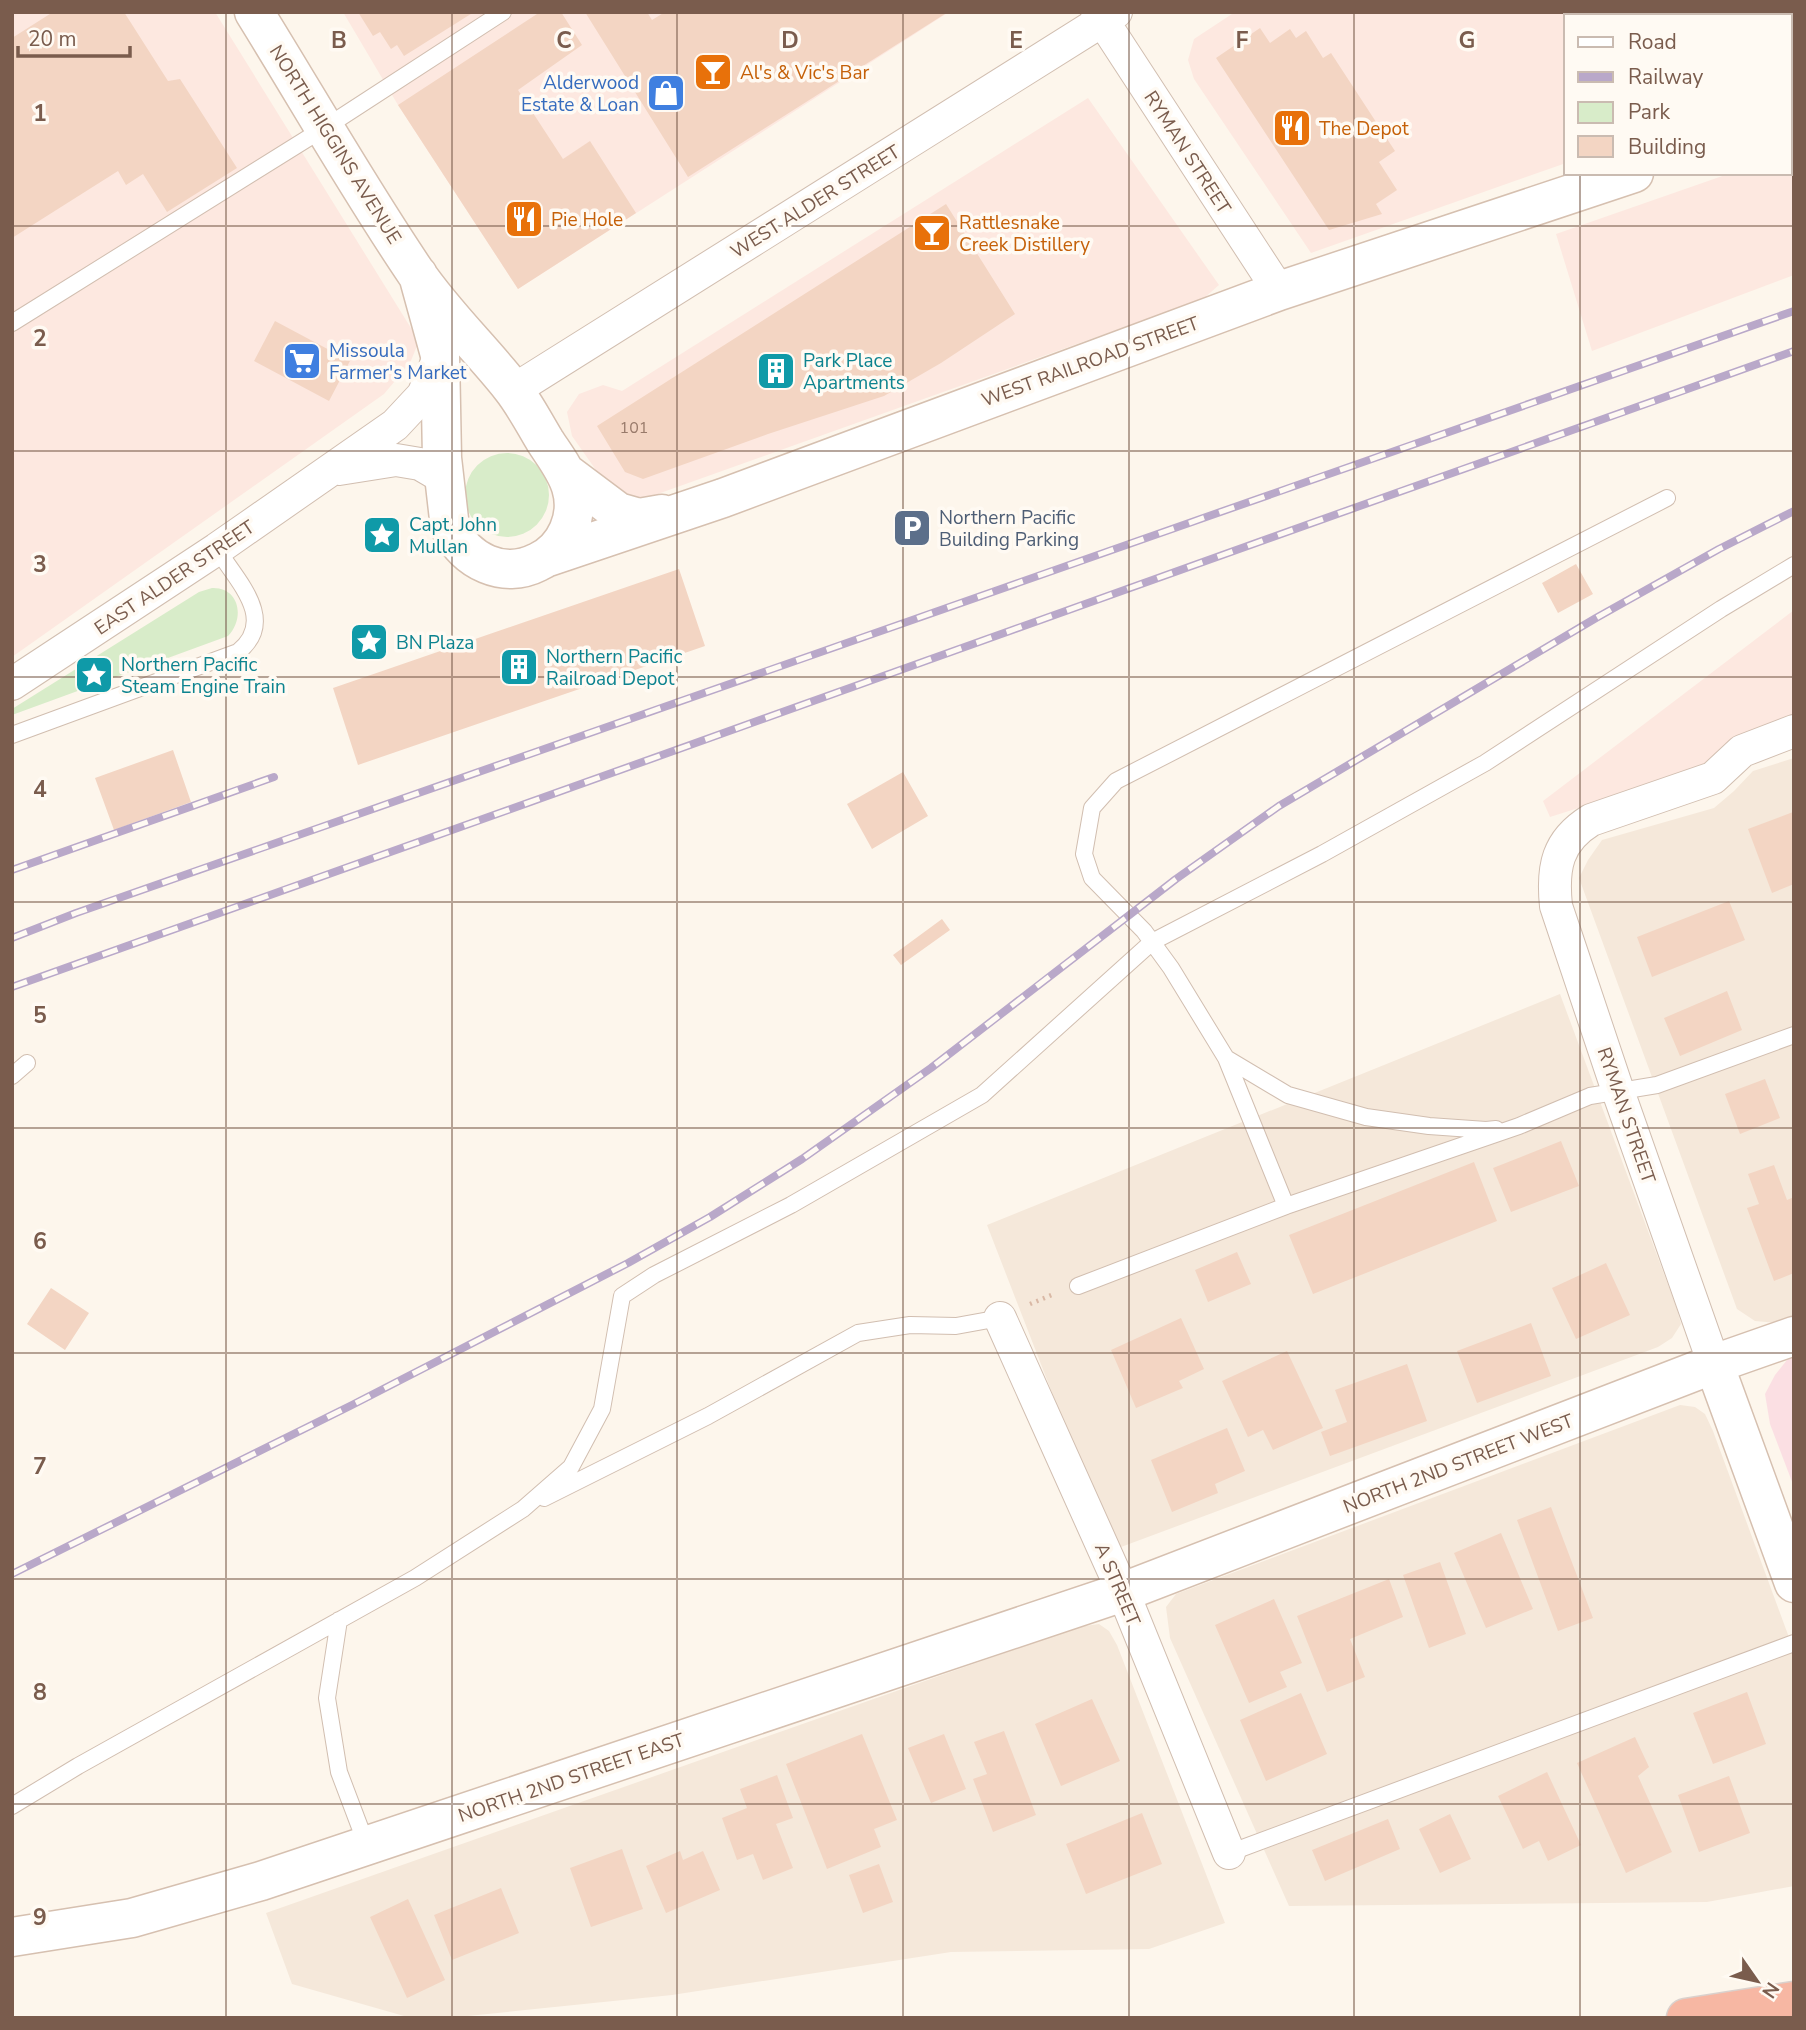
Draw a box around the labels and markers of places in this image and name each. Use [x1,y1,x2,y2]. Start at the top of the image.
bar icon: Al's & Vic's Bar [692,51,734,93]
place label: Al's & Vic's Bar [740,60,869,86]
place label: Alderwood Estate & Loan [521,70,639,118]
shop icon: Alderwood Estate & Loan [645,72,687,114]
restaurant icon: The Depot [1271,107,1313,149]
place label: The Depot [1319,116,1409,142]
restaurant icon: Pie Hole [503,198,545,240]
place label: Pie Hole [551,207,623,233]
place label: Rattlesnake Creek Distillery [959,210,1090,258]
bar icon: Rattlesnake Creek Distillery [911,212,953,254]
place label: Missoula Farmer's Market [329,338,467,386]
supermarket icon: Missoula Farmer's Market [281,340,323,382]
place label: Park Place Apartments [803,348,905,396]
building icon: Park Place Apartments [755,350,797,392]
place label: Northern Pacific Building Parking [939,505,1079,553]
parking icon: Northern Pacific Building Parking [891,507,933,549]
place label: Capt. John Mullan [409,512,497,560]
place icon: Capt. John Mullan [361,514,403,556]
place icon: BN Plaza [348,621,390,663]
place label: BN Plaza [396,630,474,656]
place label: Northern Pacific Railroad Depot [546,644,682,692]
building icon: Northern Pacific Railroad Depot [498,646,540,688]
place label: Northern Pacific Steam Engine Train [121,652,286,700]
place icon: Northern Pacific Steam Engine Train [73,654,115,696]

